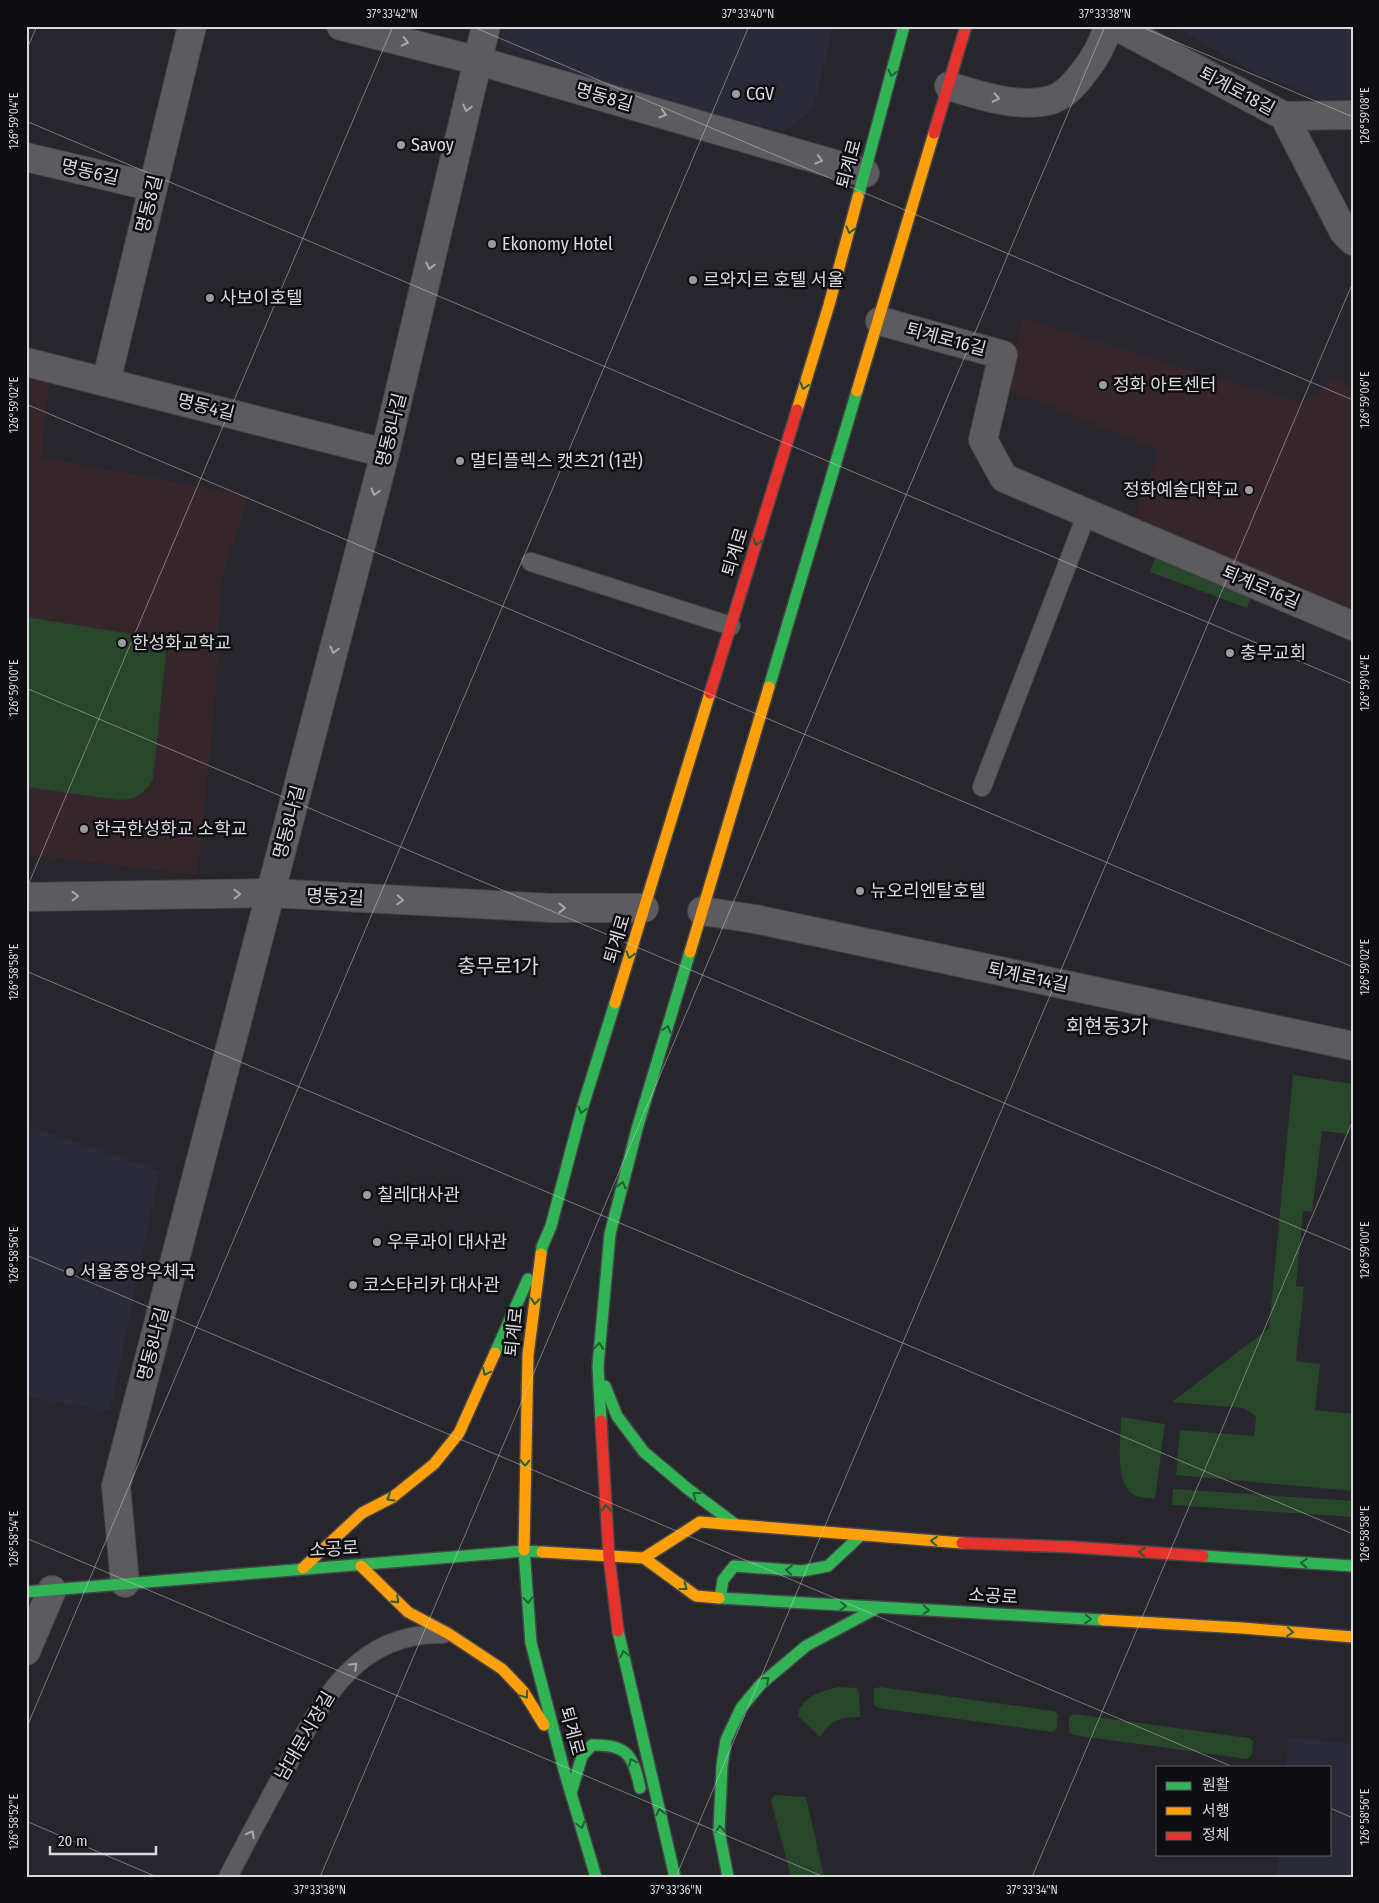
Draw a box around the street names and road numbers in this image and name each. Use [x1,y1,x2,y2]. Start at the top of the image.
street label: 퇴계로18길 [1196,62,1278,120]
street label: 명동8길 [573,78,635,116]
street label: 퇴계로 [832,137,866,191]
street label: 명동6길 [59,155,121,189]
street label: 명동8길 [131,173,167,235]
street label: 퇴계로16길 [903,318,989,360]
street label: 명동4길 [175,389,237,425]
street label: 명동8나길 [371,391,411,469]
street label: 퇴계로 [717,525,753,579]
street label: 퇴계로16길 [1219,561,1303,613]
street label: 명동8나길 [269,783,309,861]
street label: 명동2길 [306,885,364,909]
street label: 퇴계로 [599,912,635,966]
street label: 퇴계로14길 [986,958,1070,996]
street label: 명동8나길 [133,1305,173,1383]
street label: 퇴계로 [500,1306,528,1358]
street label: 소공로 [309,1537,359,1561]
street label: 소공로 [968,1584,1018,1608]
street label: 남대문시장길 [271,1687,339,1785]
street label: 퇴계로 [555,1704,589,1758]

